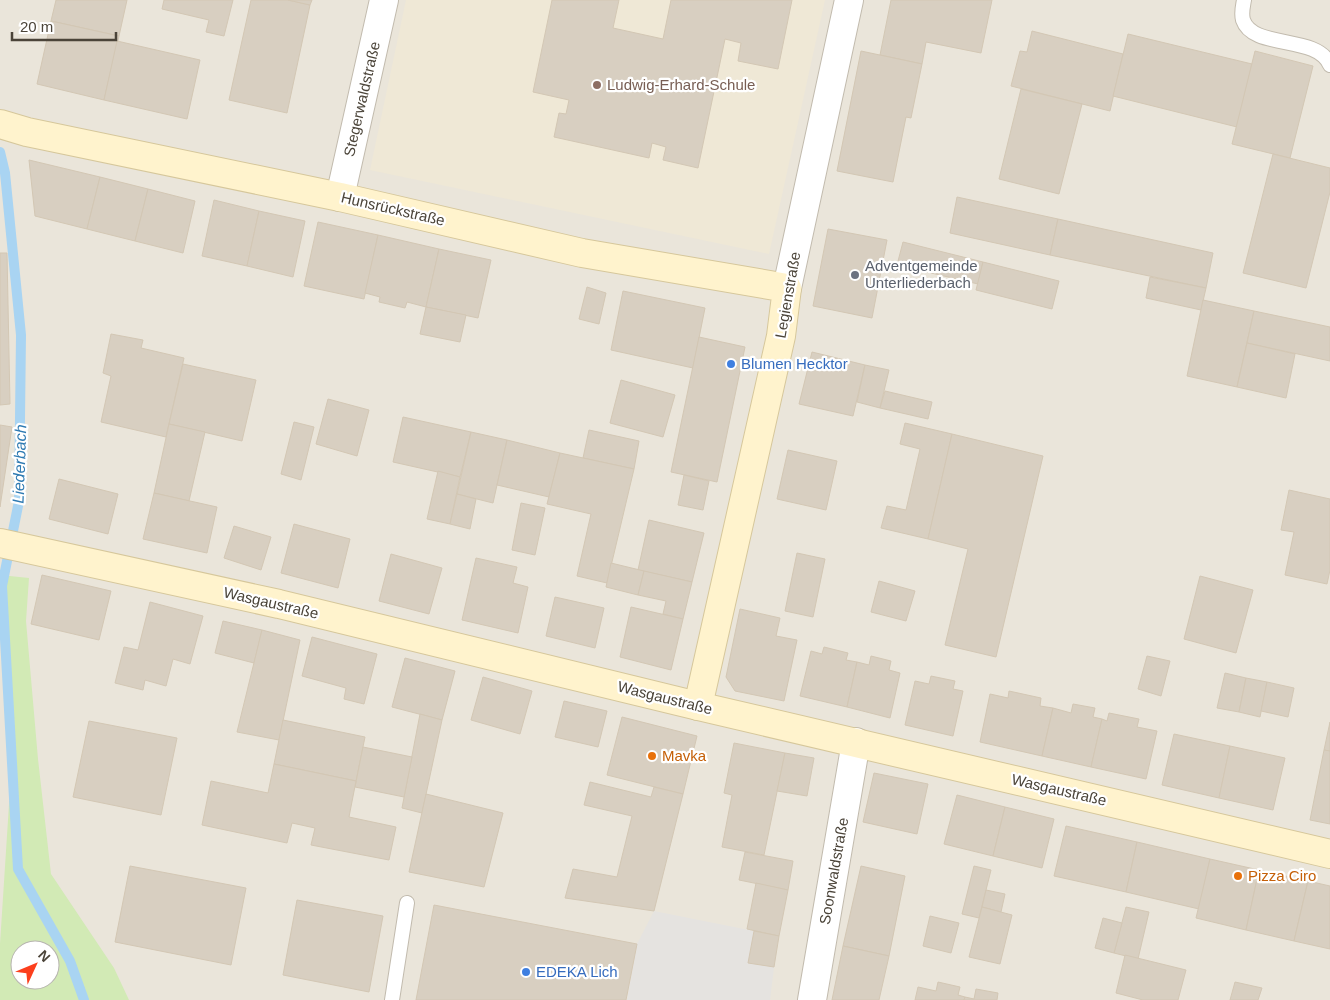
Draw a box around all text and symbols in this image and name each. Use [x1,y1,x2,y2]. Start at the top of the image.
scale bar [12,10,116,42]
text: 20 m [20,18,53,35]
street label: Stegerwaldstraße [340,40,383,158]
place label: Ludwig-Erhard-Schule [607,76,755,93]
marker: Ludwig-Erhard-Schule [591,79,603,91]
street label: Hunsrückstraße [340,188,447,229]
street label: Legienstraße [772,250,803,340]
place label: Adventgemeinde Unterliederbach [865,257,978,291]
marker: Adventgemeinde Unterliederbach [849,269,861,281]
place label: Blumen Hecktor [741,355,848,372]
marker: Blumen Hecktor [725,358,737,370]
water label: Liederbach [10,424,29,504]
street label: Wasgaustraße [222,583,320,622]
street label: Wasgaustraße [616,678,714,717]
place label: Mavka [662,747,707,764]
marker: Mavka [646,750,658,762]
street label: Wasgaustraße [1010,770,1108,809]
street label: Soonwaldstraße [816,816,851,926]
place label: Pizza Ciro [1248,867,1316,884]
marker: Pizza Ciro [1232,870,1244,882]
north arrow [10,940,60,990]
text: N [35,947,54,965]
place label: EDEKA Lich [536,963,618,980]
marker: EDEKA Lich [520,966,532,978]

